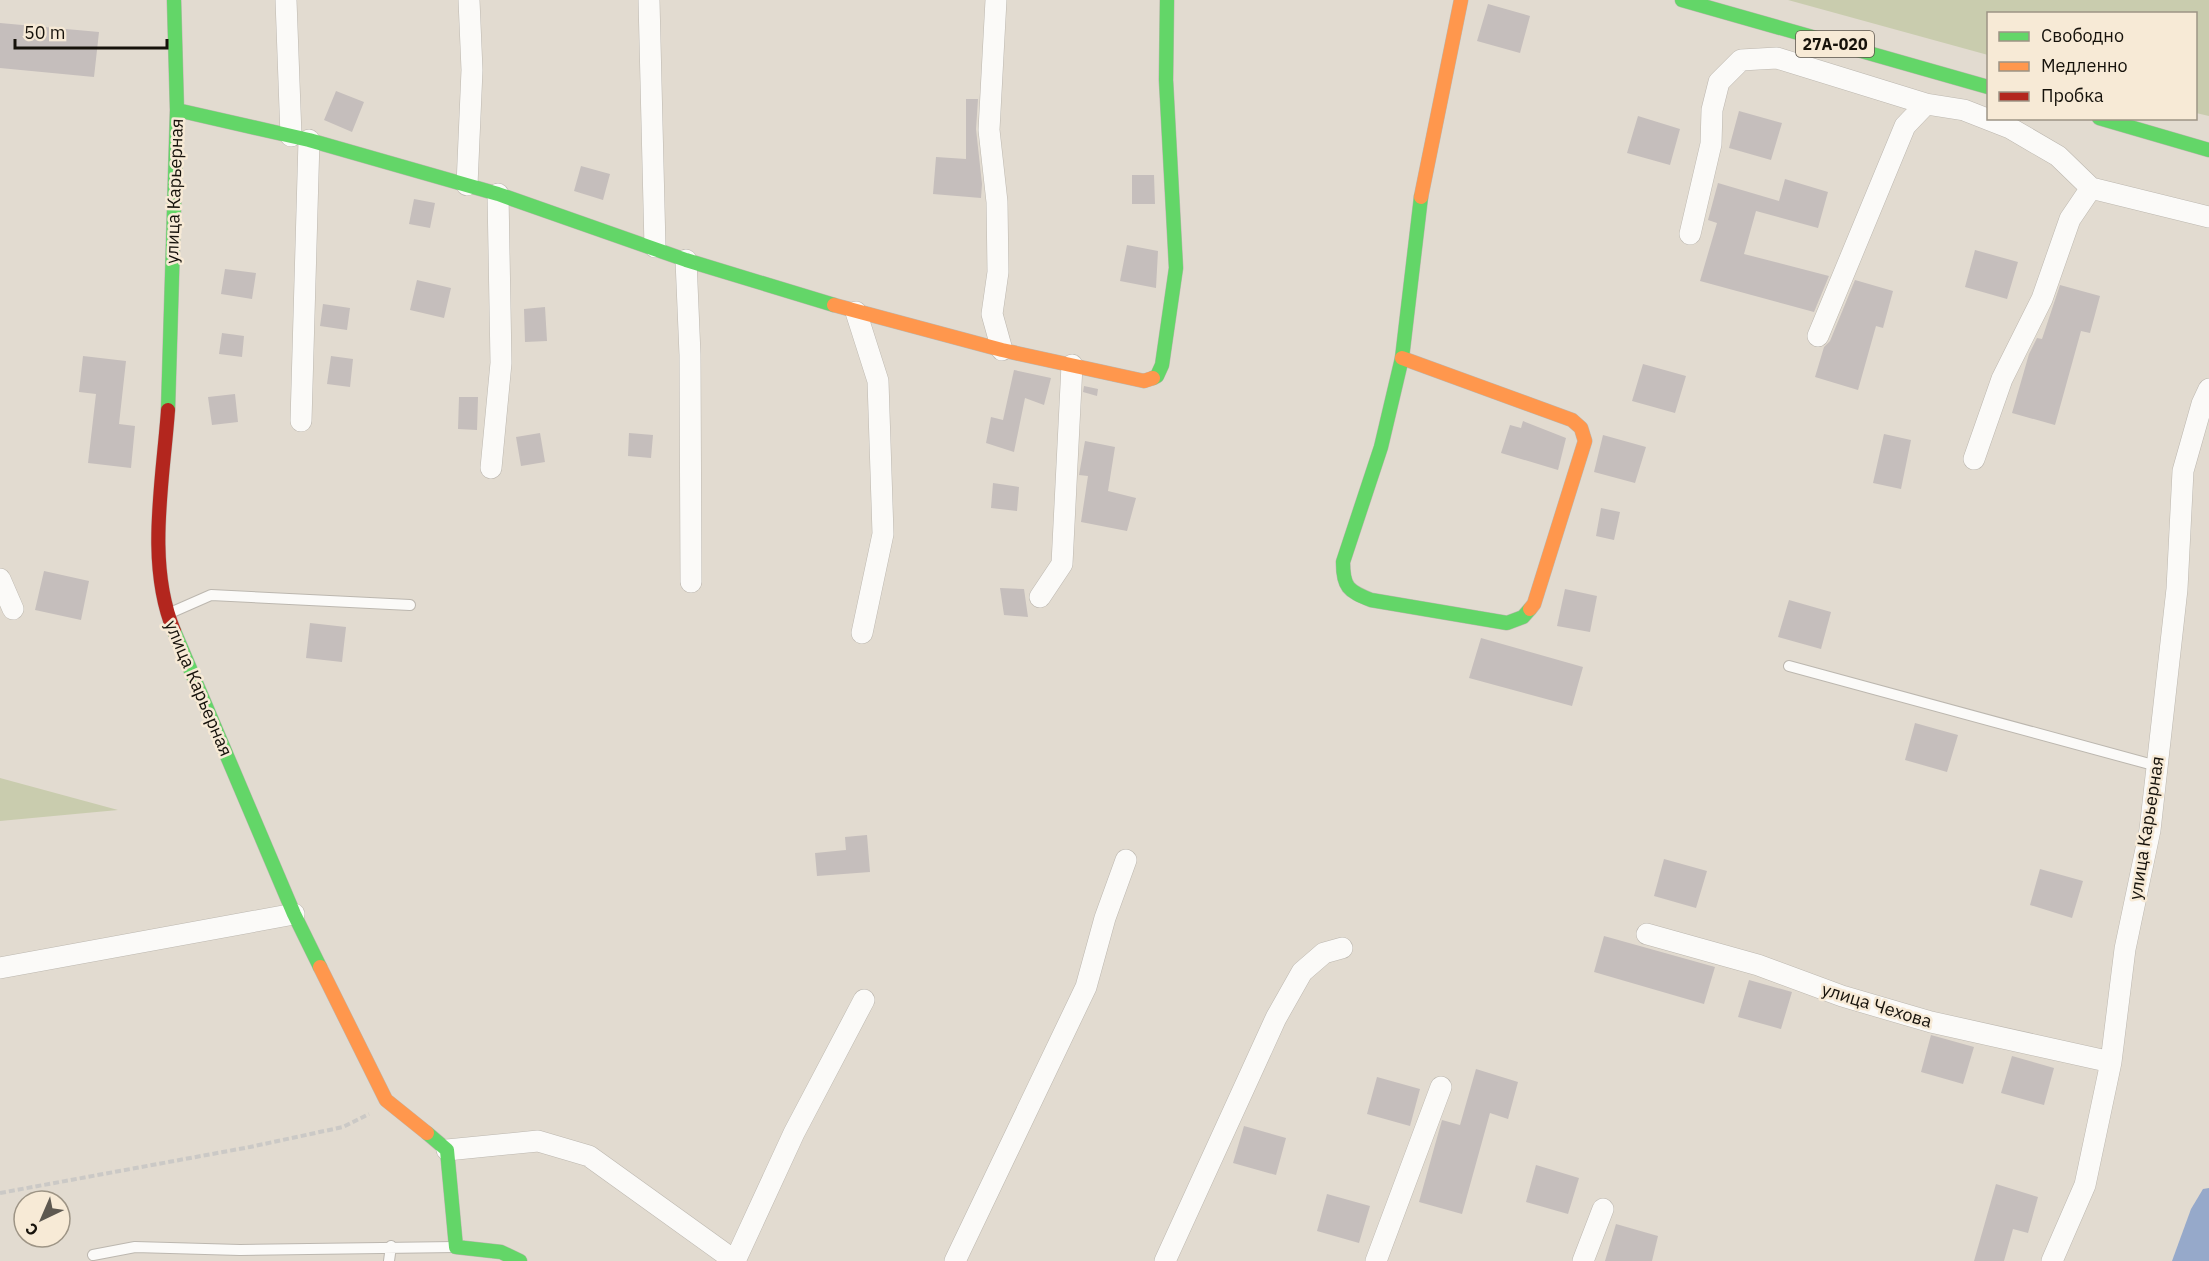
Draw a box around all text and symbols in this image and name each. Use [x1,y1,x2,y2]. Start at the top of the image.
scale bar [15,12,166,50]
legend [1987,12,2197,120]
text: 50 m [24,21,66,44]
text: Свободно [2041,24,2124,47]
road number: 27А-020 [1796,31,1874,57]
text: Медленно [2041,54,2128,77]
text: Пробка [2041,84,2104,107]
street label: улица Карьерная [160,118,188,264]
street label: улица Карьерная [160,617,238,759]
street label: улица Карьерная [2123,754,2169,902]
street label: улица Чехова [1819,977,1935,1033]
north arrow [12,1189,72,1249]
text: С [21,1219,42,1241]

